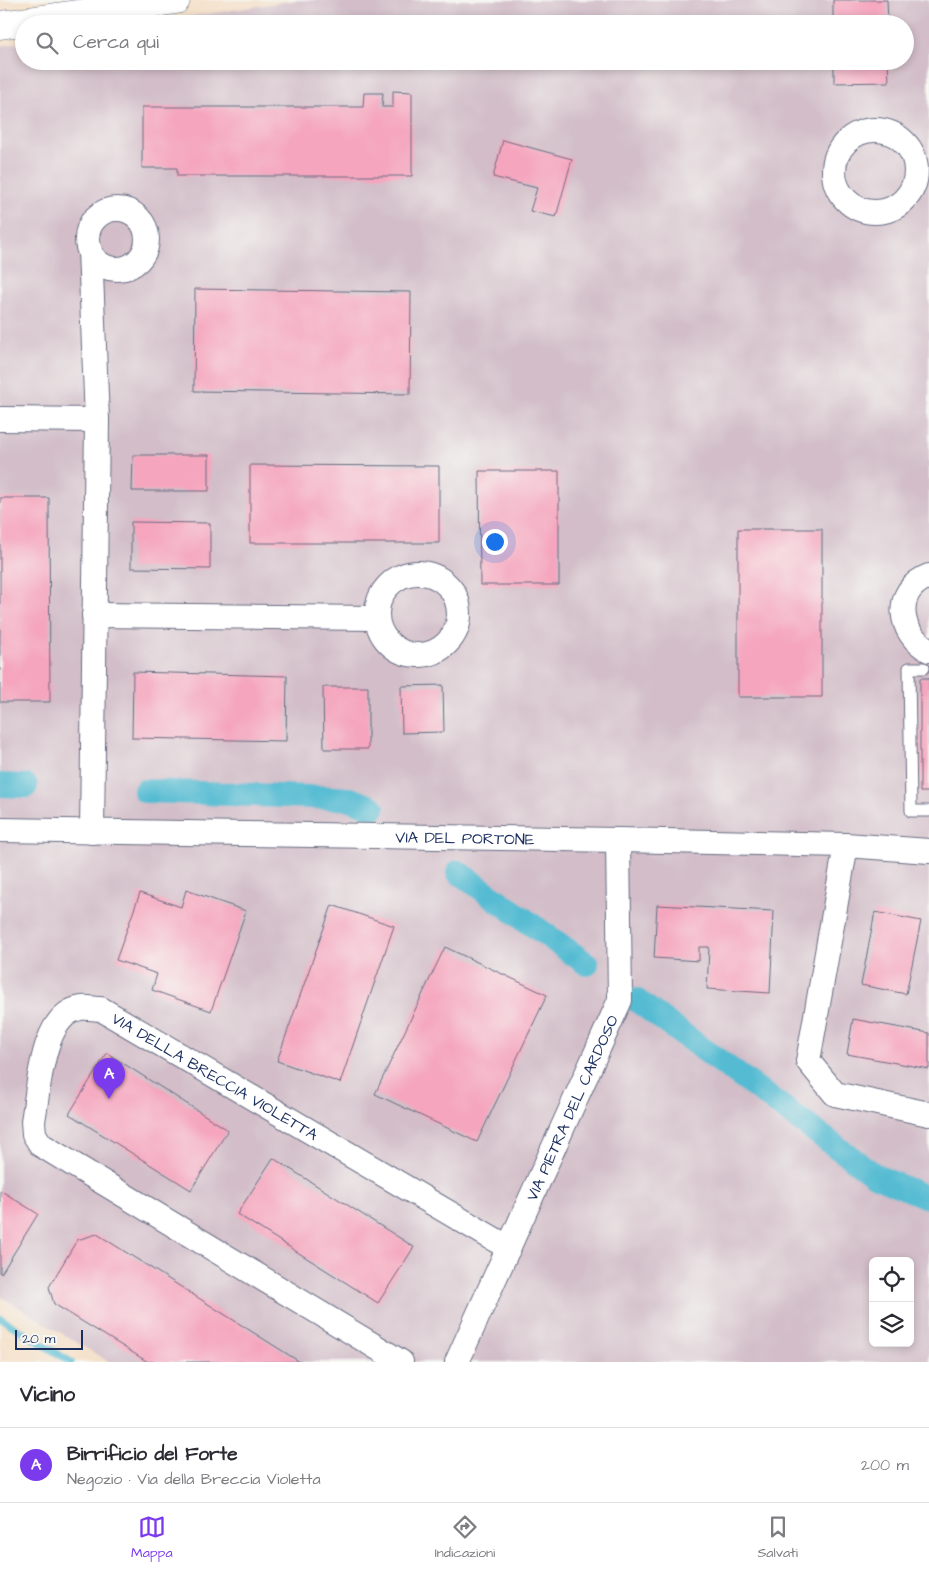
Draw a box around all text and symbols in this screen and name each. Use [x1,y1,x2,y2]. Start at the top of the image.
search box [15,15,914,70]
icon: search [33,29,61,57]
text: Cerca qui [73,29,159,56]
your location [482,529,508,555]
street label: VIA DEL PORTONE [395,826,535,851]
street label: VIA DELLA BRECCIA VIOLETTA [108,1009,322,1143]
street label: VIA PIETRA DEL CARDOSO [521,1011,624,1204]
pin: A [93,1058,125,1099]
map controls [869,1257,914,1347]
button: locate [869,1257,914,1302]
button: layers [869,1302,914,1347]
scale bar [15,1327,82,1350]
text: 20 m [22,1329,55,1349]
text: Vicino [20,1380,75,1409]
text: Birrificio del Forte [67,1441,237,1468]
text: A [31,1454,41,1476]
text: 200 m [861,1454,909,1476]
text: Negozio · Via della Breccia Violetta [67,1468,321,1490]
tab: Mappa [131,1513,173,1563]
tab: Indicazioni [435,1513,495,1563]
tab: Salvati [757,1513,798,1563]

